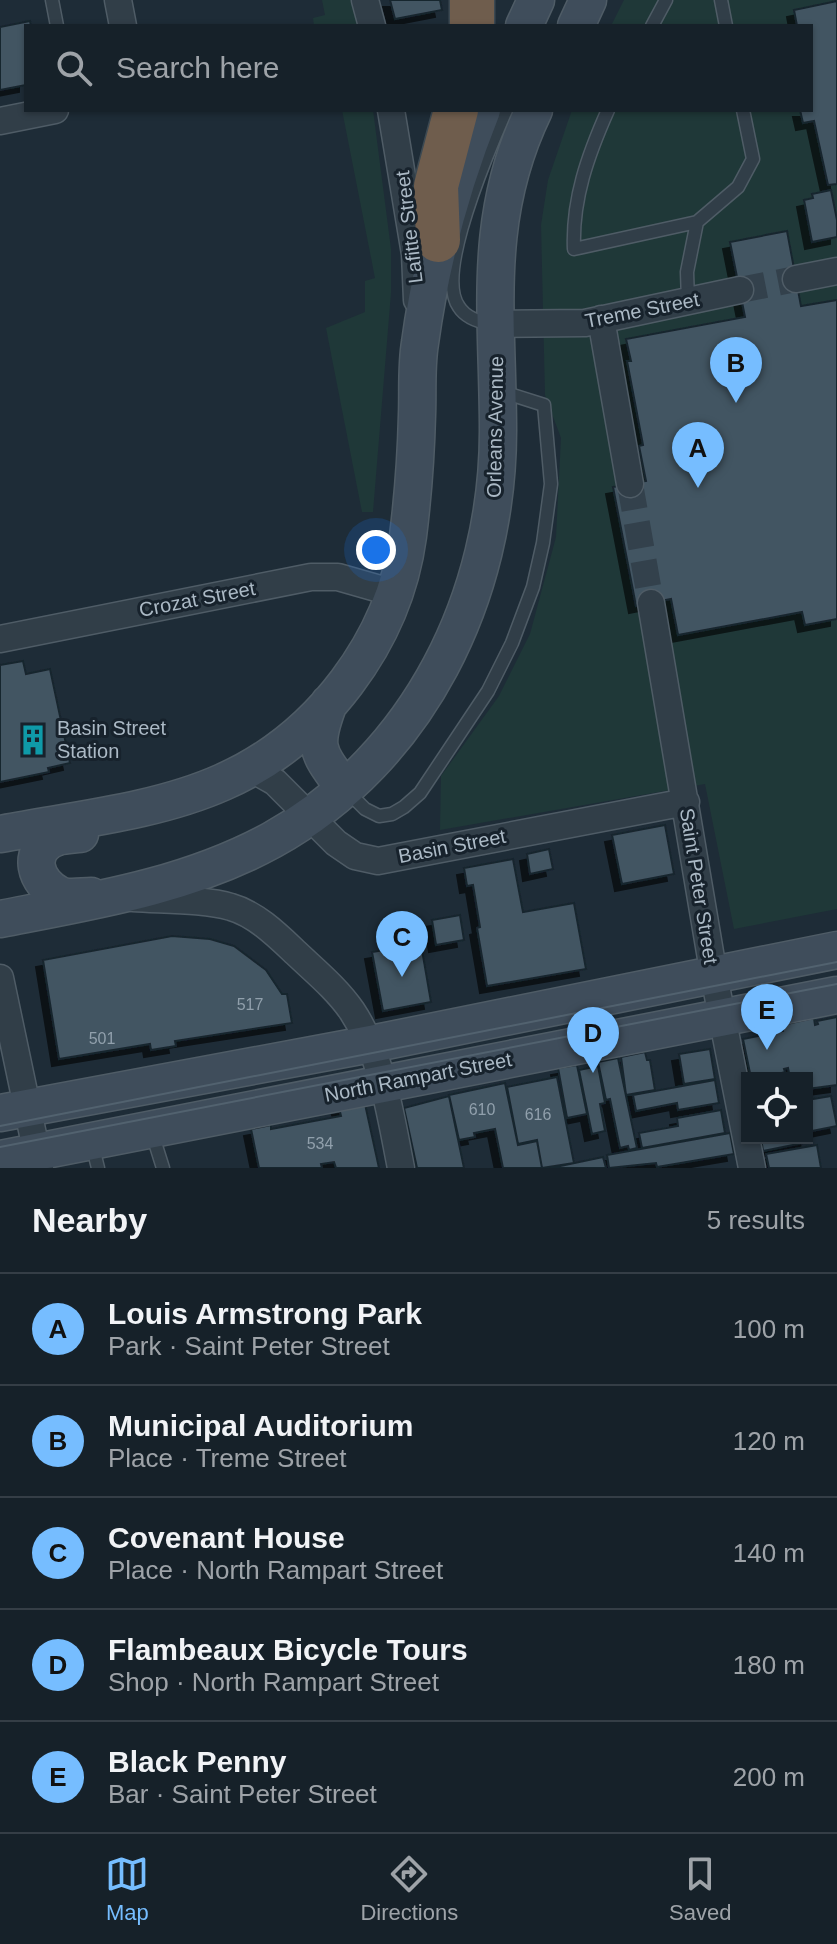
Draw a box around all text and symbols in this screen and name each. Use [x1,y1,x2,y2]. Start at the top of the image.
search box [24,24,813,112]
icon: search [52,46,96,90]
text: Search here [116,51,279,84]
street label: Lafitte Street [391,169,427,285]
street label: Treme Street [583,288,701,332]
pin: B [710,337,762,403]
street label: Orleans Avenue [483,356,507,498]
pin: A [672,422,724,488]
your location [356,530,396,570]
street label: Crozat Street [137,577,257,621]
place label: Basin Street Station [57,717,166,762]
building icon: Basin Street Station [16,723,50,757]
street label: Saint Peter Street [676,806,722,966]
street label: Basin Street [396,825,508,867]
pin: C [376,911,428,977]
pin: E [741,984,793,1050]
house number: 517 [237,996,263,1013]
pin: D [567,1007,619,1073]
house number: 501 [89,1030,115,1047]
street label: North Rampart Street [323,1048,514,1106]
map controls [741,1072,813,1144]
button: locate [741,1072,813,1144]
house number: 610 [469,1101,495,1118]
house number: 616 [525,1106,551,1123]
house number: 534 [307,1135,333,1152]
text: Nearby [32,1201,147,1239]
text: 5 results [707,1205,805,1235]
text: Louis Armstrong Park [108,1297,422,1330]
text: A [49,1314,67,1344]
text: 100 m [733,1314,805,1344]
text: Park · Saint Peter Street [108,1331,390,1361]
text: Municipal Auditorium [108,1409,414,1442]
text: B [49,1426,67,1456]
text: 120 m [733,1426,805,1456]
text: Place · Treme Street [108,1443,346,1473]
text: Covenant House [108,1521,345,1554]
text: C [49,1538,67,1568]
text: 140 m [733,1538,805,1568]
text: Place · North Rampart Street [108,1555,443,1585]
text: Flambeaux Bicycle Tours [108,1633,468,1666]
text: D [49,1650,67,1680]
text: 180 m [733,1650,805,1680]
text: Shop · North Rampart Street [108,1667,439,1697]
text: Black Penny [108,1745,286,1778]
text: E [49,1762,67,1792]
text: 200 m [733,1762,805,1792]
text: Bar · Saint Peter Street [108,1779,377,1809]
tab: Map [105,1852,149,1926]
tab: Directions [360,1852,458,1926]
tab: Saved [669,1852,732,1926]

